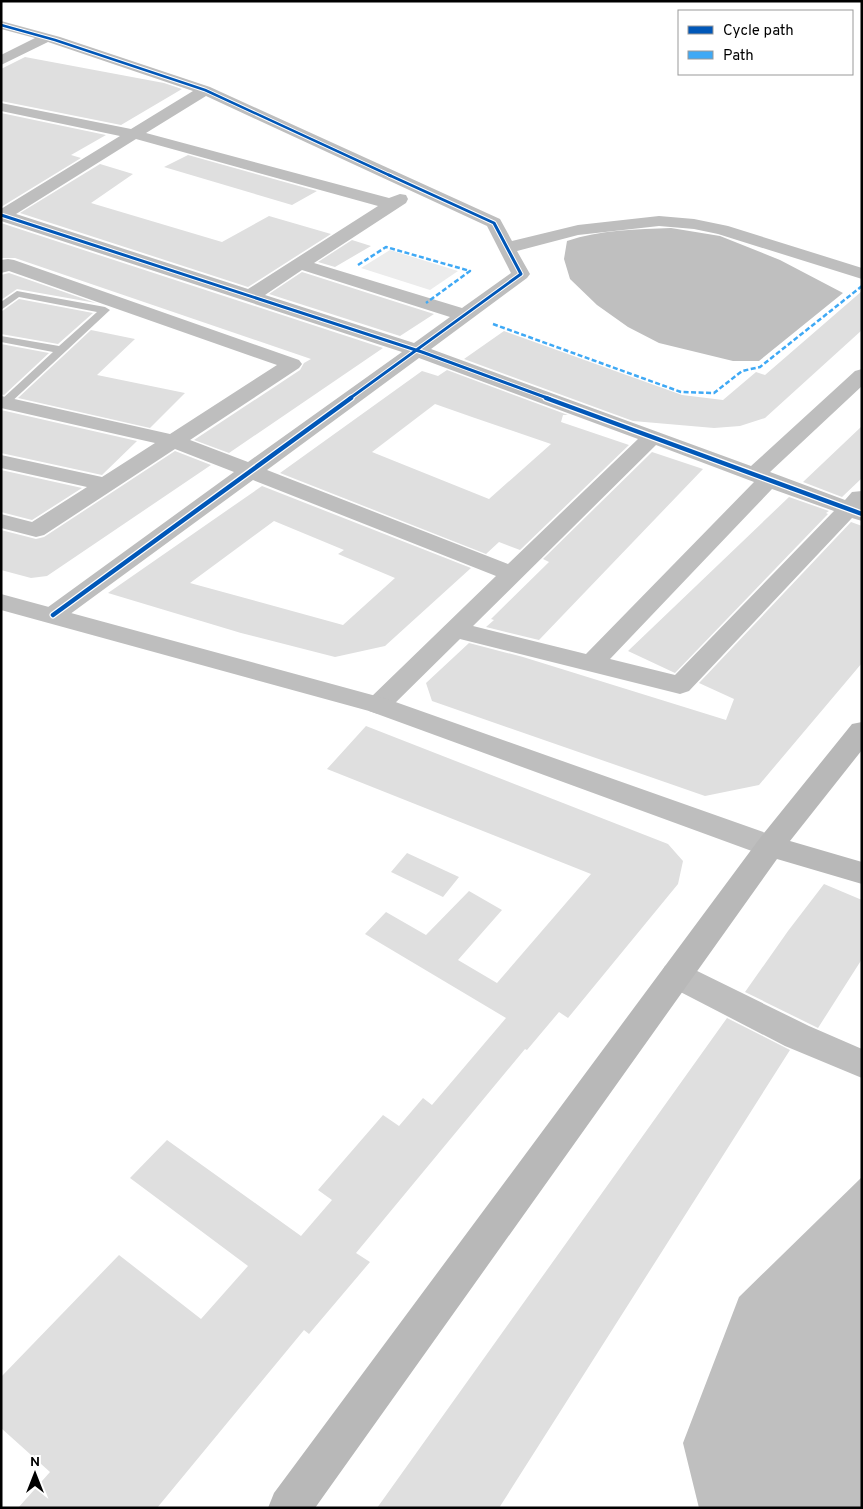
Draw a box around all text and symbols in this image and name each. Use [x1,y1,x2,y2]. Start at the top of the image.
legend [678,10,853,75]
text: Cycle path [723,22,794,41]
text: Path [723,47,754,66]
north arrow [10,1449,60,1499]
text: N [30,1454,40,1471]

